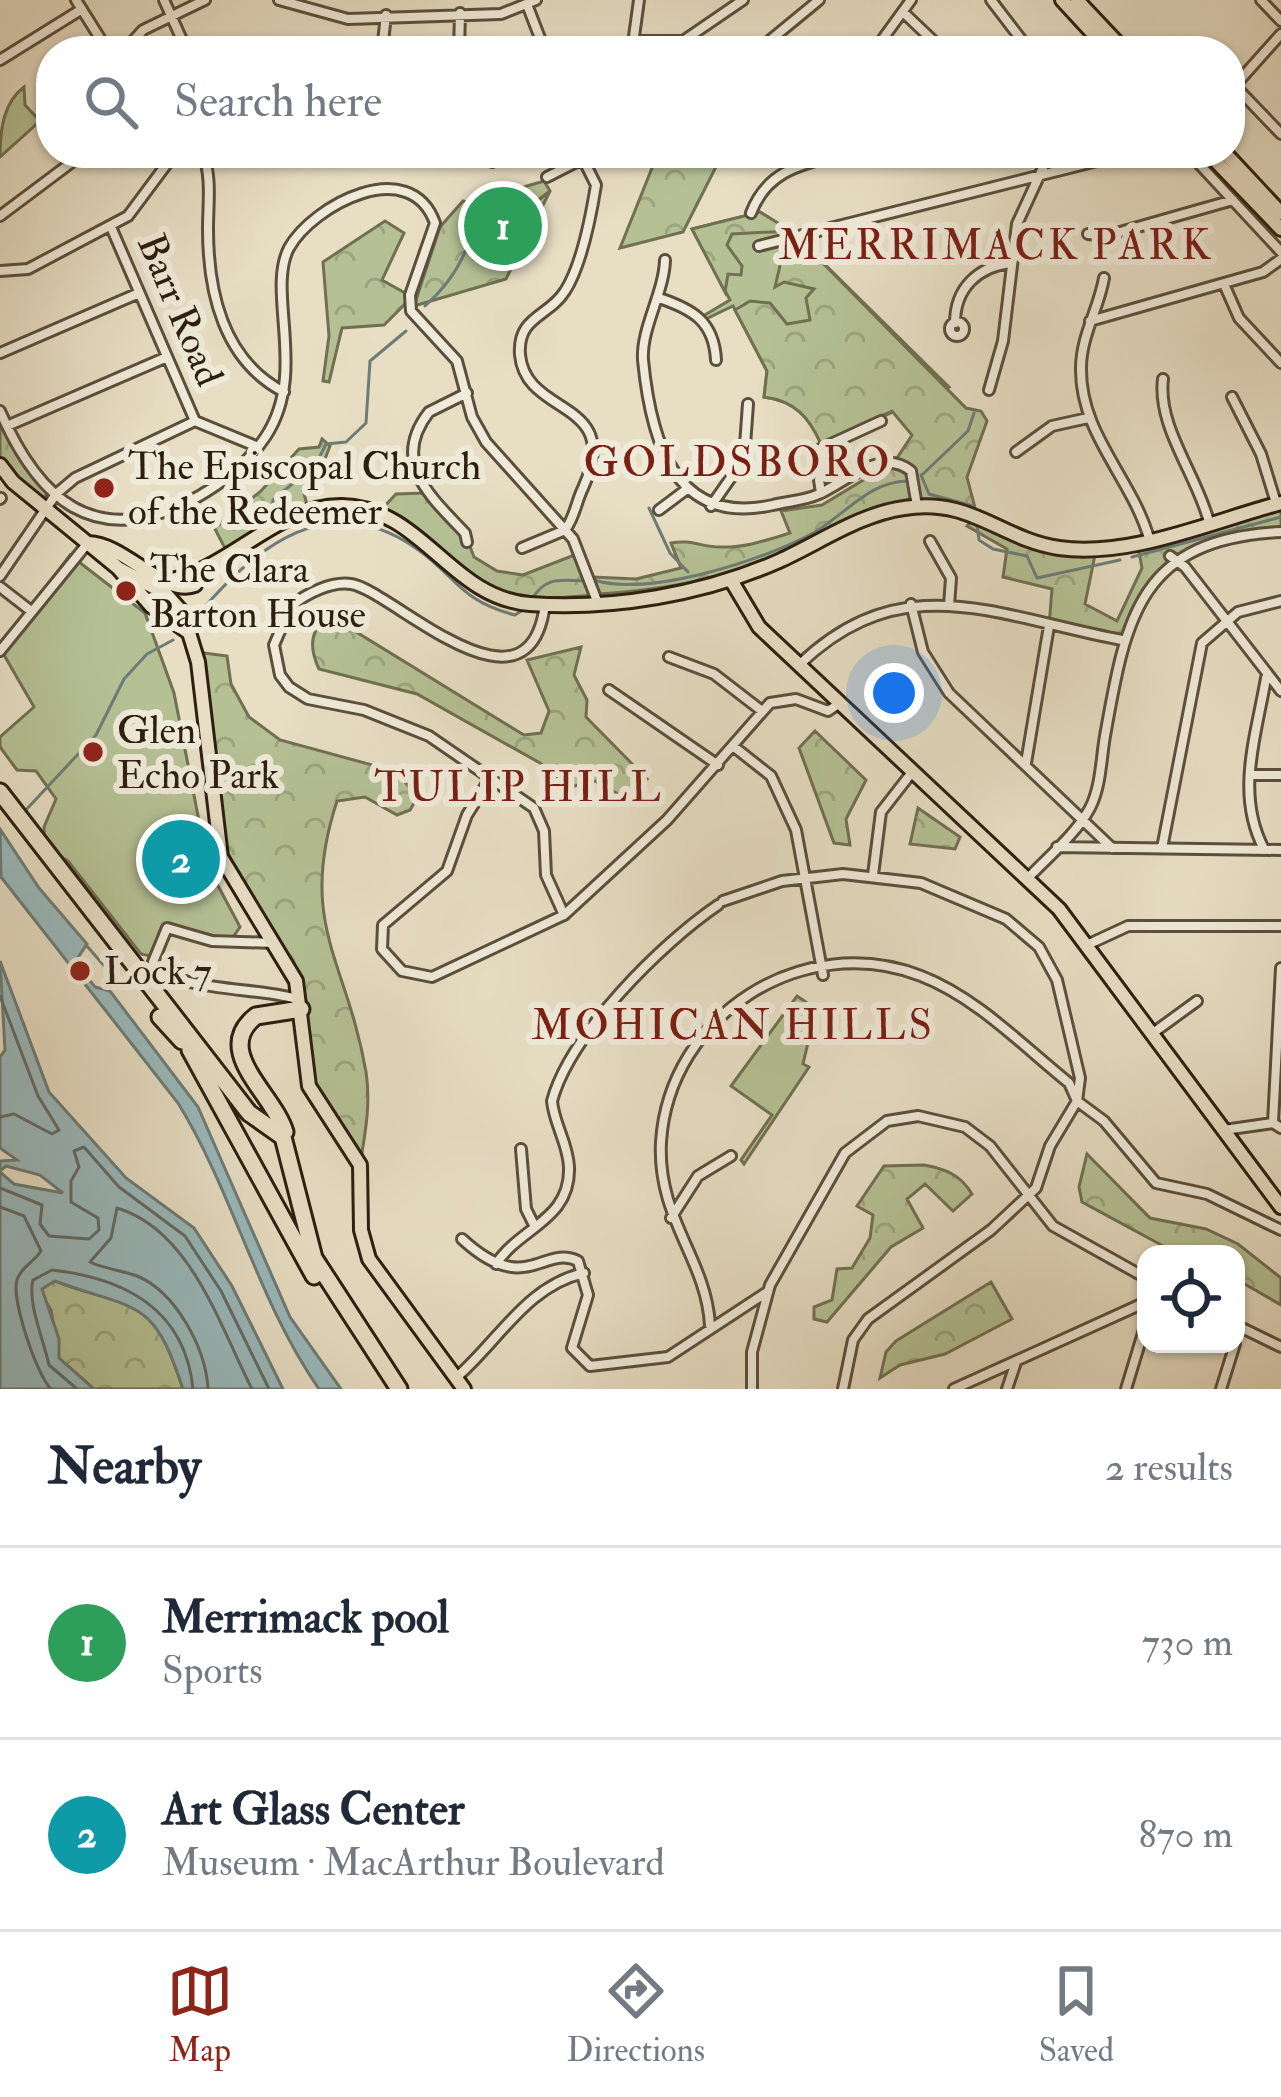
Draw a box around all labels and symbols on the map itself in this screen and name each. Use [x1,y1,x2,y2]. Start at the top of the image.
pin: 1 [464,181,542,271]
district label: MERRIMACK PARK [778,220,1214,272]
street label: Barr Road [126,227,234,393]
district label: GOLDSBORO [584,437,892,489]
place label: The Episcopal Church of the Redeemer [128,442,481,536]
marker: The Episcopal Church of the Redeemer [91,475,117,501]
place label: The Clara Barton House [150,545,366,639]
marker: The Clara Barton House [113,578,139,604]
your location [864,663,924,723]
place label: Glen Echo Park [117,706,280,800]
marker: Glen Echo Park [80,739,106,765]
district label: TULIP HILL [374,762,664,814]
pin: 2 [142,814,220,904]
place label: Lock 7 [104,947,212,996]
marker: Lock 7 [67,958,93,984]
district label: MOHICAN HILLS [531,1000,935,1052]

